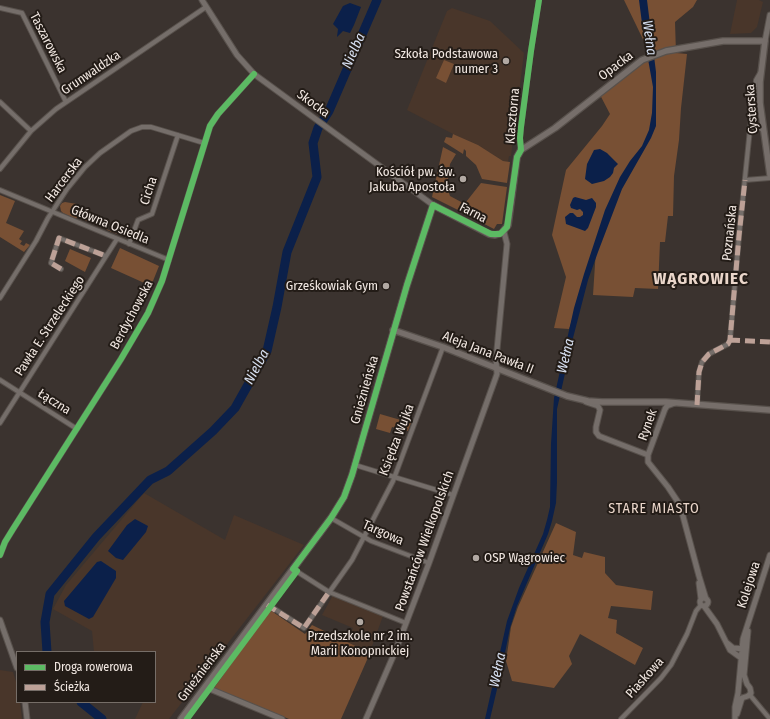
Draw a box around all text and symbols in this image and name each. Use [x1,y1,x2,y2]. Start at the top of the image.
street label: Taszarowska [26,10,70,76]
water label: Wełna [638,19,660,57]
water label: Nielba [339,31,369,71]
place label: Szkoła Podstawowa numer 3 [394,46,498,77]
street label: Grunwaldzka [58,48,124,98]
street label: Opacka [596,48,636,84]
marker: Szkoła Podstawowa numer 3 [501,56,511,66]
street label: Cysterska [742,84,762,134]
street label: Skocka [293,87,333,121]
street label: Klasztorna [503,87,523,145]
street label: Harcerska [42,154,86,206]
place label: Kościół pw. św. Jakuba Apostoła [369,164,455,195]
marker: Kościół pw. św. Jakuba Apostoła [458,174,468,184]
street label: Cicha [137,175,161,207]
street label: Farna [457,199,489,227]
street label: Główna Osiedla [69,202,151,248]
street label: Poznańska [719,204,741,262]
district label: WĄGROWIEC [653,269,749,289]
street label: Pawła E. Strzeleckiego [12,273,88,379]
street label: Berdychowska [107,278,157,352]
place label: Grześkowiak Gym [286,278,378,294]
marker: Grześkowiak Gym [381,281,391,291]
street label: Aleja Jana Pawła II [440,328,536,378]
water label: Wełna [554,337,578,375]
water label: Nielba [241,347,273,387]
street label: Gnieźnieńska [348,354,382,426]
street label: Łączna [35,386,73,418]
street label: Księdza Wujka [376,402,418,478]
street label: Rynek [635,407,661,443]
street label: Powstańców Wielkopolskich [392,469,458,613]
district label: STARE MIASTO [608,501,700,517]
street label: Targowa [360,517,406,549]
place label: OSP Wągrowiec [484,550,565,566]
marker: OSP Wągrowiec [471,553,481,563]
street label: Kolejowa [734,560,764,610]
marker: Przedszkole nr 2 im. Marii Konopnickiej [355,617,365,627]
place label: Przedszkole nr 2 im. Marii Konopnickiej [308,628,412,659]
street label: Gnieźnieńska [175,639,229,705]
legend [16,651,156,703]
water label: Wełna [486,651,510,689]
street label: Piaskowa [623,654,667,702]
text: Droga rowerowa [54,660,133,674]
text: Ścieżka [54,680,90,694]

